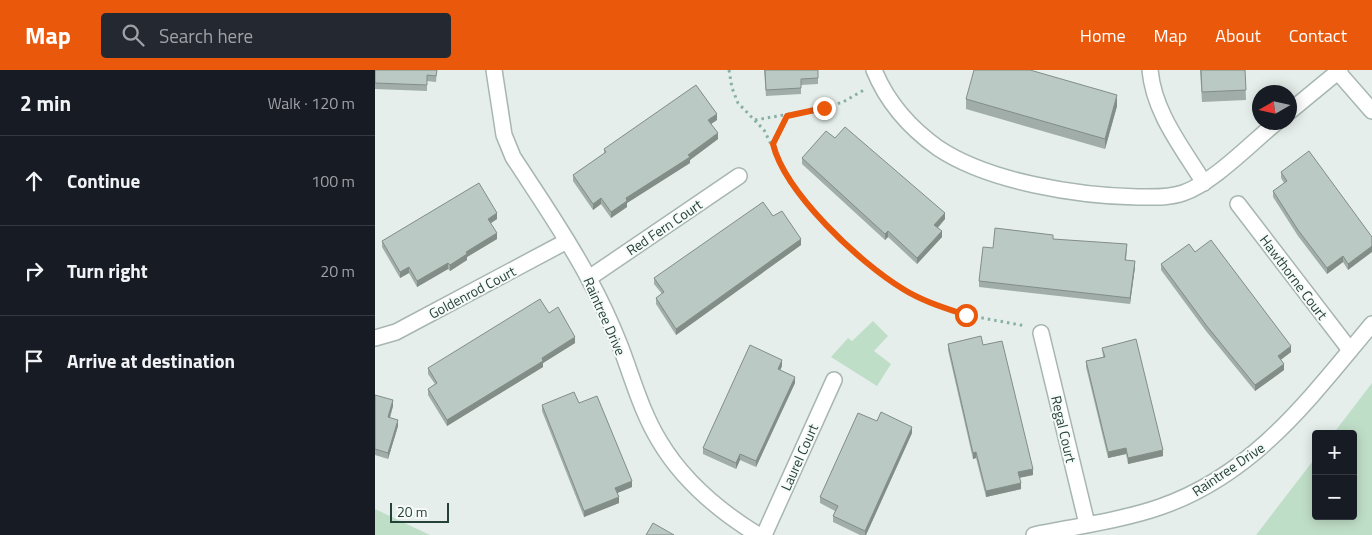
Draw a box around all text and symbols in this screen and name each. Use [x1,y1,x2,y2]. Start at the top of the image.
search box [101,13,451,58]
text: Map [25,17,71,53]
icon: search [119,21,147,49]
text: Search here [159,21,253,50]
text: Home [1080,22,1126,49]
text: Map [1154,22,1187,49]
text: About [1215,22,1261,49]
text: Contact [1289,22,1347,49]
north arrow [1252,85,1297,130]
text: 2 min [20,87,71,119]
text: Walk · 120 m [267,91,355,115]
route end [813,97,836,120]
text: Continue [67,166,140,195]
icon: ahead [20,167,48,195]
text: 100 m [311,169,355,193]
street label: Red Fern Court [622,194,706,260]
street label: Hawthorne Court [1255,230,1333,324]
text: Turn right [67,256,148,285]
icon: right [20,257,48,285]
text: 20 m [320,259,355,283]
street label: Goldenrod Court [425,260,519,324]
street label: Raintree Drive [578,274,632,358]
route start [955,304,978,327]
text: Arrive at destination [67,346,235,375]
icon: arrive [20,347,48,375]
street label: Regal Court [1046,393,1082,465]
street label: Laurel Court [775,420,823,494]
map controls [1312,430,1357,520]
button: + [1312,430,1357,475]
street label: Raintree Drive [1187,437,1269,501]
button: − [1312,475,1357,520]
scale bar [390,500,449,523]
text: 20 m [397,501,427,522]

